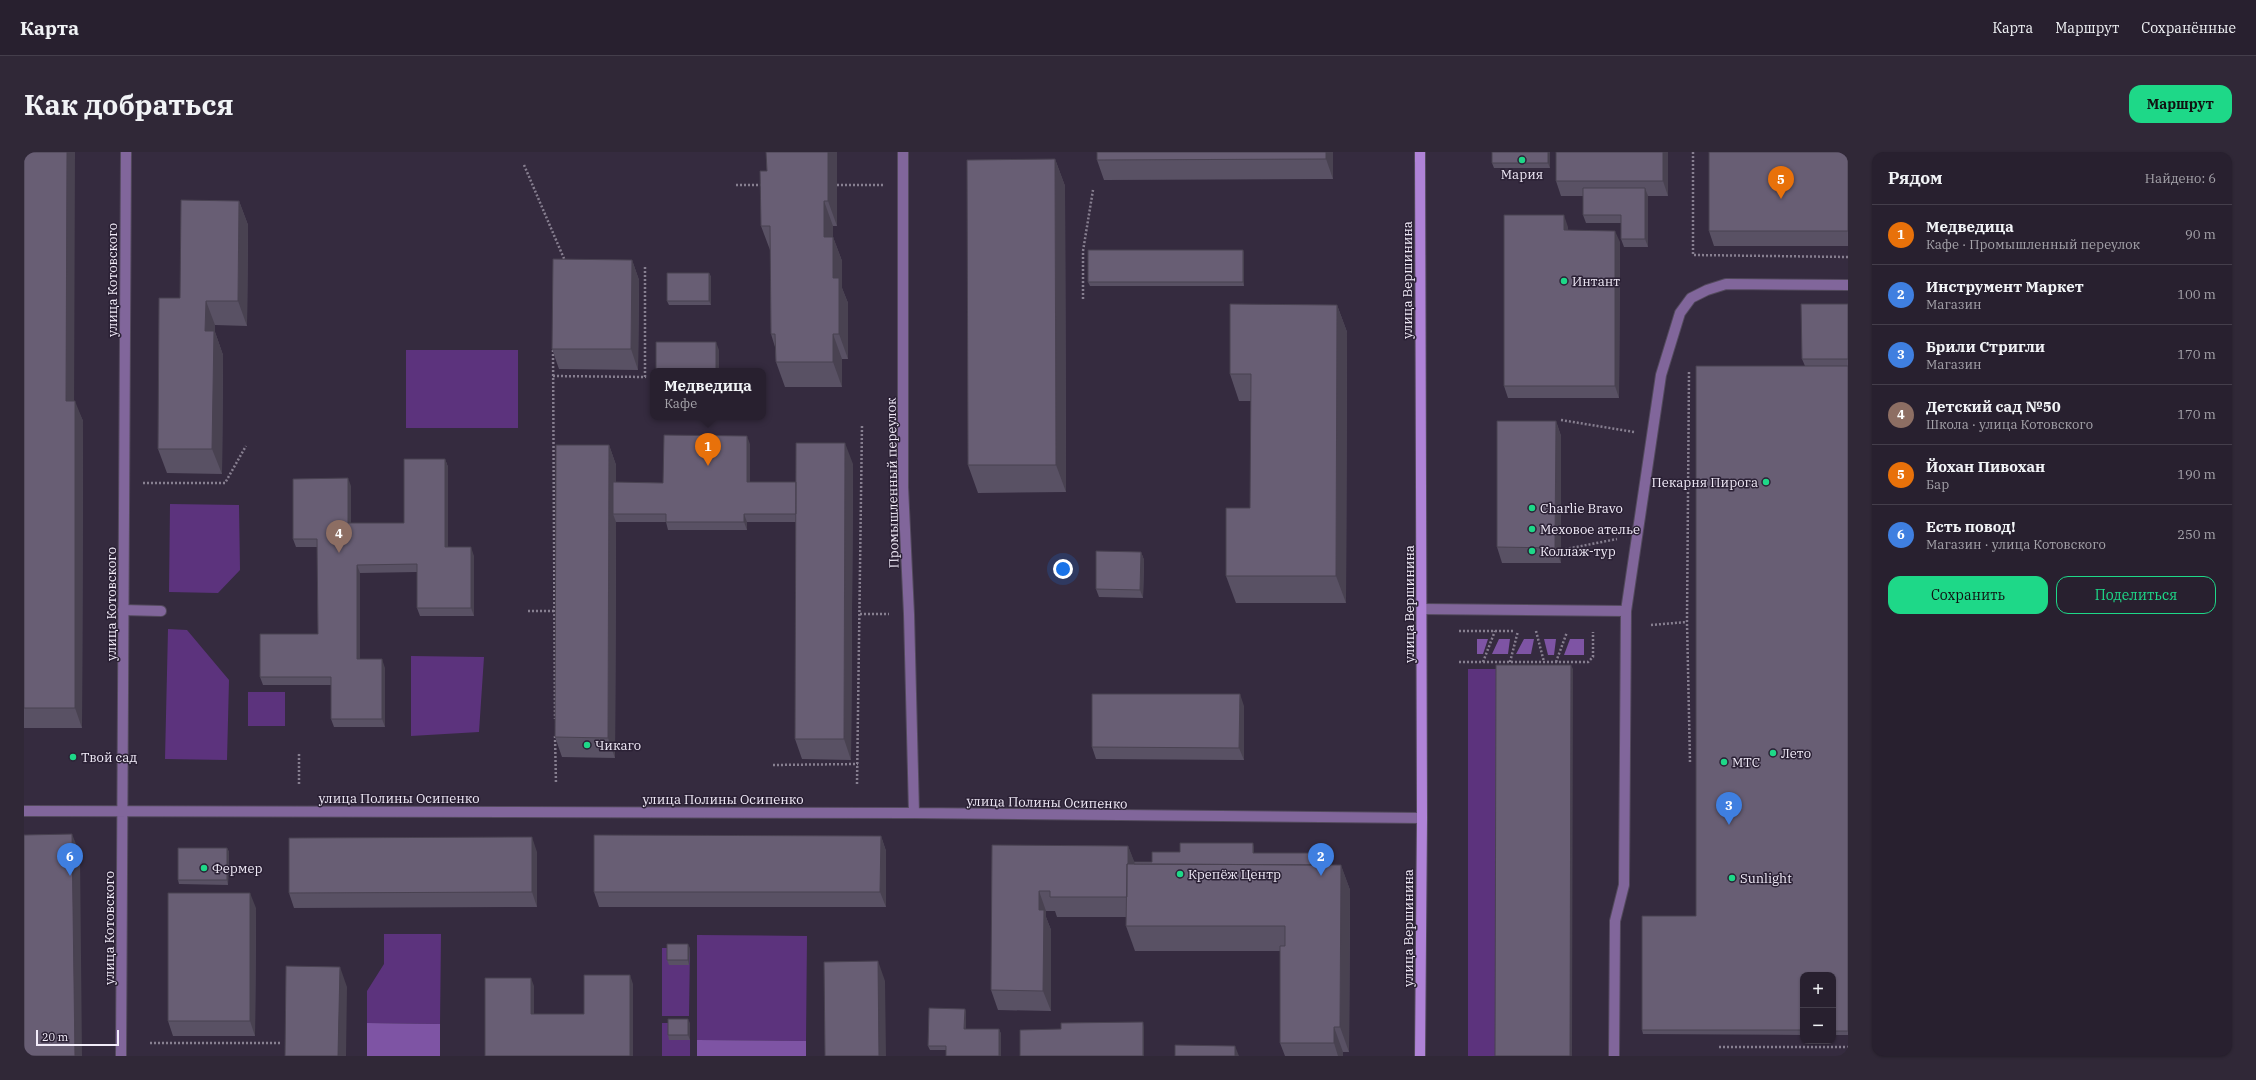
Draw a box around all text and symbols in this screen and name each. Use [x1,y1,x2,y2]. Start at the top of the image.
text: Карта [20,16,79,40]
text: Карта [1992,19,2033,37]
text: Маршрут [2055,19,2119,37]
text: Сохранённые [2141,19,2236,37]
button: Маршрут [2129,85,2232,123]
text: Как добраться [24,86,234,123]
marker: Мария [1517,155,1527,165]
place label: Мария [1501,166,1543,183]
pin: 5 [1768,166,1794,199]
text: Рядом [1888,167,1943,189]
text: Найдено: 6 [2145,170,2216,187]
text: Медведица [1926,217,2014,236]
street label: улица Вершинина [1399,221,1416,339]
street label: улица Котовского [104,223,121,337]
text: 1 [1897,226,1905,243]
text: 90 m [2185,226,2216,243]
text: Кафе · Промышленный переулок [1926,236,2140,253]
place label: Интант [1572,273,1620,290]
marker: Интант [1559,276,1569,286]
text: Инструмент Маркет [1926,277,2084,296]
text: 2 [1897,286,1905,303]
text: 100 m [2177,286,2216,303]
text: Магазин [1926,296,1982,313]
text: Брили Стригли [1926,337,2045,356]
text: 3 [1897,346,1905,363]
text: 170 m [2177,346,2216,363]
text: Магазин [1926,356,1982,373]
popup [650,368,766,420]
text: Медведица [664,376,752,395]
text: Кафе [664,395,697,412]
street label: Промышленный переулок [883,397,902,569]
text: Детский сад №50 [1926,397,2061,416]
text: 4 [1897,406,1905,423]
text: 170 m [2177,406,2216,423]
text: Школа · улица Котовского [1926,416,2093,433]
pin: 1 [695,433,721,466]
text: Йохан Пивохан [1926,457,2045,476]
text: 5 [1897,466,1905,483]
text: 190 m [2177,466,2216,483]
place label: Пекарня Пирога [1651,474,1758,491]
text: Бар [1926,476,1949,493]
marker: Пекарня Пирога [1761,477,1771,487]
place label: Charlie Bravo [1540,500,1623,517]
marker: Charlie Bravo [1527,503,1537,513]
text: Есть повод! [1926,517,2016,536]
pin: 4 [326,520,352,553]
place label: Меховое ателье [1540,521,1640,538]
marker: Меховое ателье [1527,524,1537,534]
text: 6 [1897,526,1905,543]
text: 250 m [2177,526,2216,543]
text: Магазин · улица Котовского [1926,536,2106,553]
place label: Коллаж-тур [1540,543,1616,560]
street label: улица Вершинина [1401,545,1418,663]
marker: Коллаж-тур [1527,546,1537,556]
street label: улица Котовского [103,547,120,661]
your location [1053,559,1073,579]
button: Сохранить [1888,576,2048,614]
button: Поделиться [2056,576,2216,614]
place label: Чикаго [595,737,641,754]
marker: Чикаго [582,740,592,750]
place label: Лето [1781,745,1811,762]
marker: Лето [1768,748,1778,758]
place label: Твой сад [81,749,137,766]
marker: Твой сад [68,752,78,762]
place label: МТС [1732,754,1760,771]
marker: МТС [1719,757,1729,767]
street label: улица Полины Осипенко [318,790,480,807]
street label: улица Полины Осипенко [642,791,804,808]
pin: 3 [1716,792,1742,825]
street label: улица Полины Осипенко [966,793,1128,812]
pin: 6 [57,843,83,876]
pin: 2 [1308,843,1334,876]
place label: Фермер [212,860,262,877]
marker: Фермер [199,863,209,873]
place label: Крепёж Центр [1188,866,1281,883]
marker: Крепёж Центр [1175,869,1185,879]
street label: улица Вершинина [1400,869,1417,987]
place label: Sunlight [1740,870,1792,887]
street label: улица Котовского [101,871,118,985]
marker: Sunlight [1727,873,1737,883]
map controls [1800,972,1836,1044]
button: + [1800,972,1836,1008]
button: − [1800,1008,1836,1044]
scale bar [36,1028,119,1047]
text: 20 m [42,1030,68,1044]

